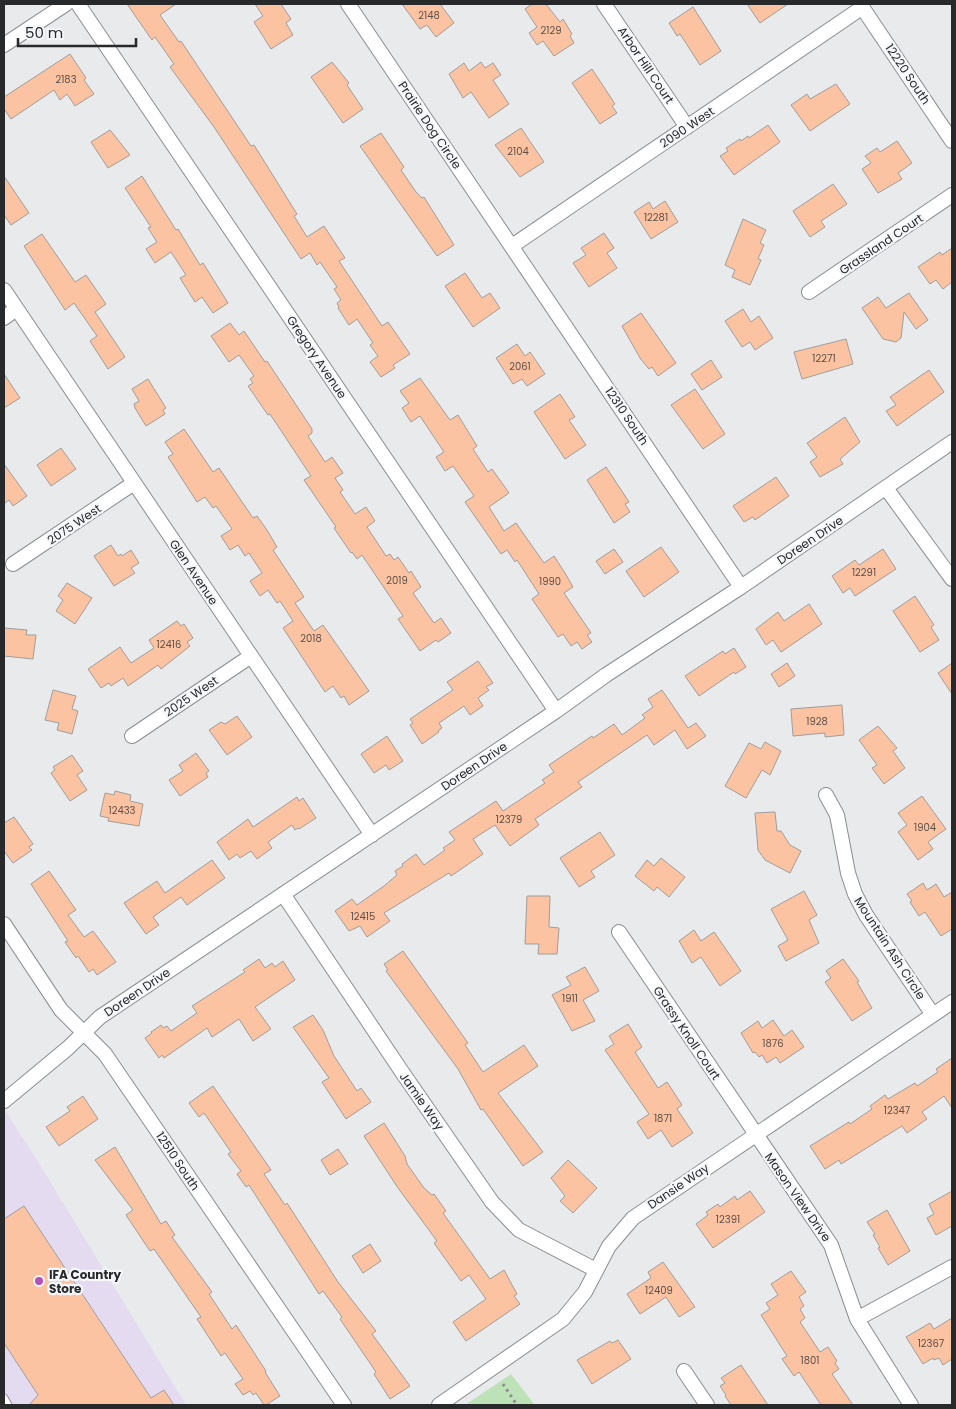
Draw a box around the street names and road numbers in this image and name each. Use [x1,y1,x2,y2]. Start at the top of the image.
street label: Arbor Hill Court [614,23,678,107]
street label: 12220 South [881,40,935,108]
street label: Prairie Dog Circle [394,78,466,172]
street label: 2090 West [656,102,718,152]
street label: Grassland Court [836,210,926,278]
street label: Gregory Avenue [283,312,351,402]
street label: 12310 South [601,384,653,448]
street label: 2075 West [44,500,104,548]
street label: Doreen Drive [774,512,846,568]
street label: Glen Avenue [166,536,222,608]
street label: 2025 West [161,672,221,720]
street label: Doreen Drive [438,738,510,794]
street label: Mountain Ash Circle [850,893,930,1003]
street label: Doreen Drive [101,964,173,1020]
street label: Grassy Knoll Court [649,983,725,1083]
street label: Jamie Way [396,1069,448,1134]
street label: 12510 South [152,1128,204,1194]
street label: Mason View Drive [761,1149,835,1245]
street label: Dansie Way [644,1159,712,1213]

